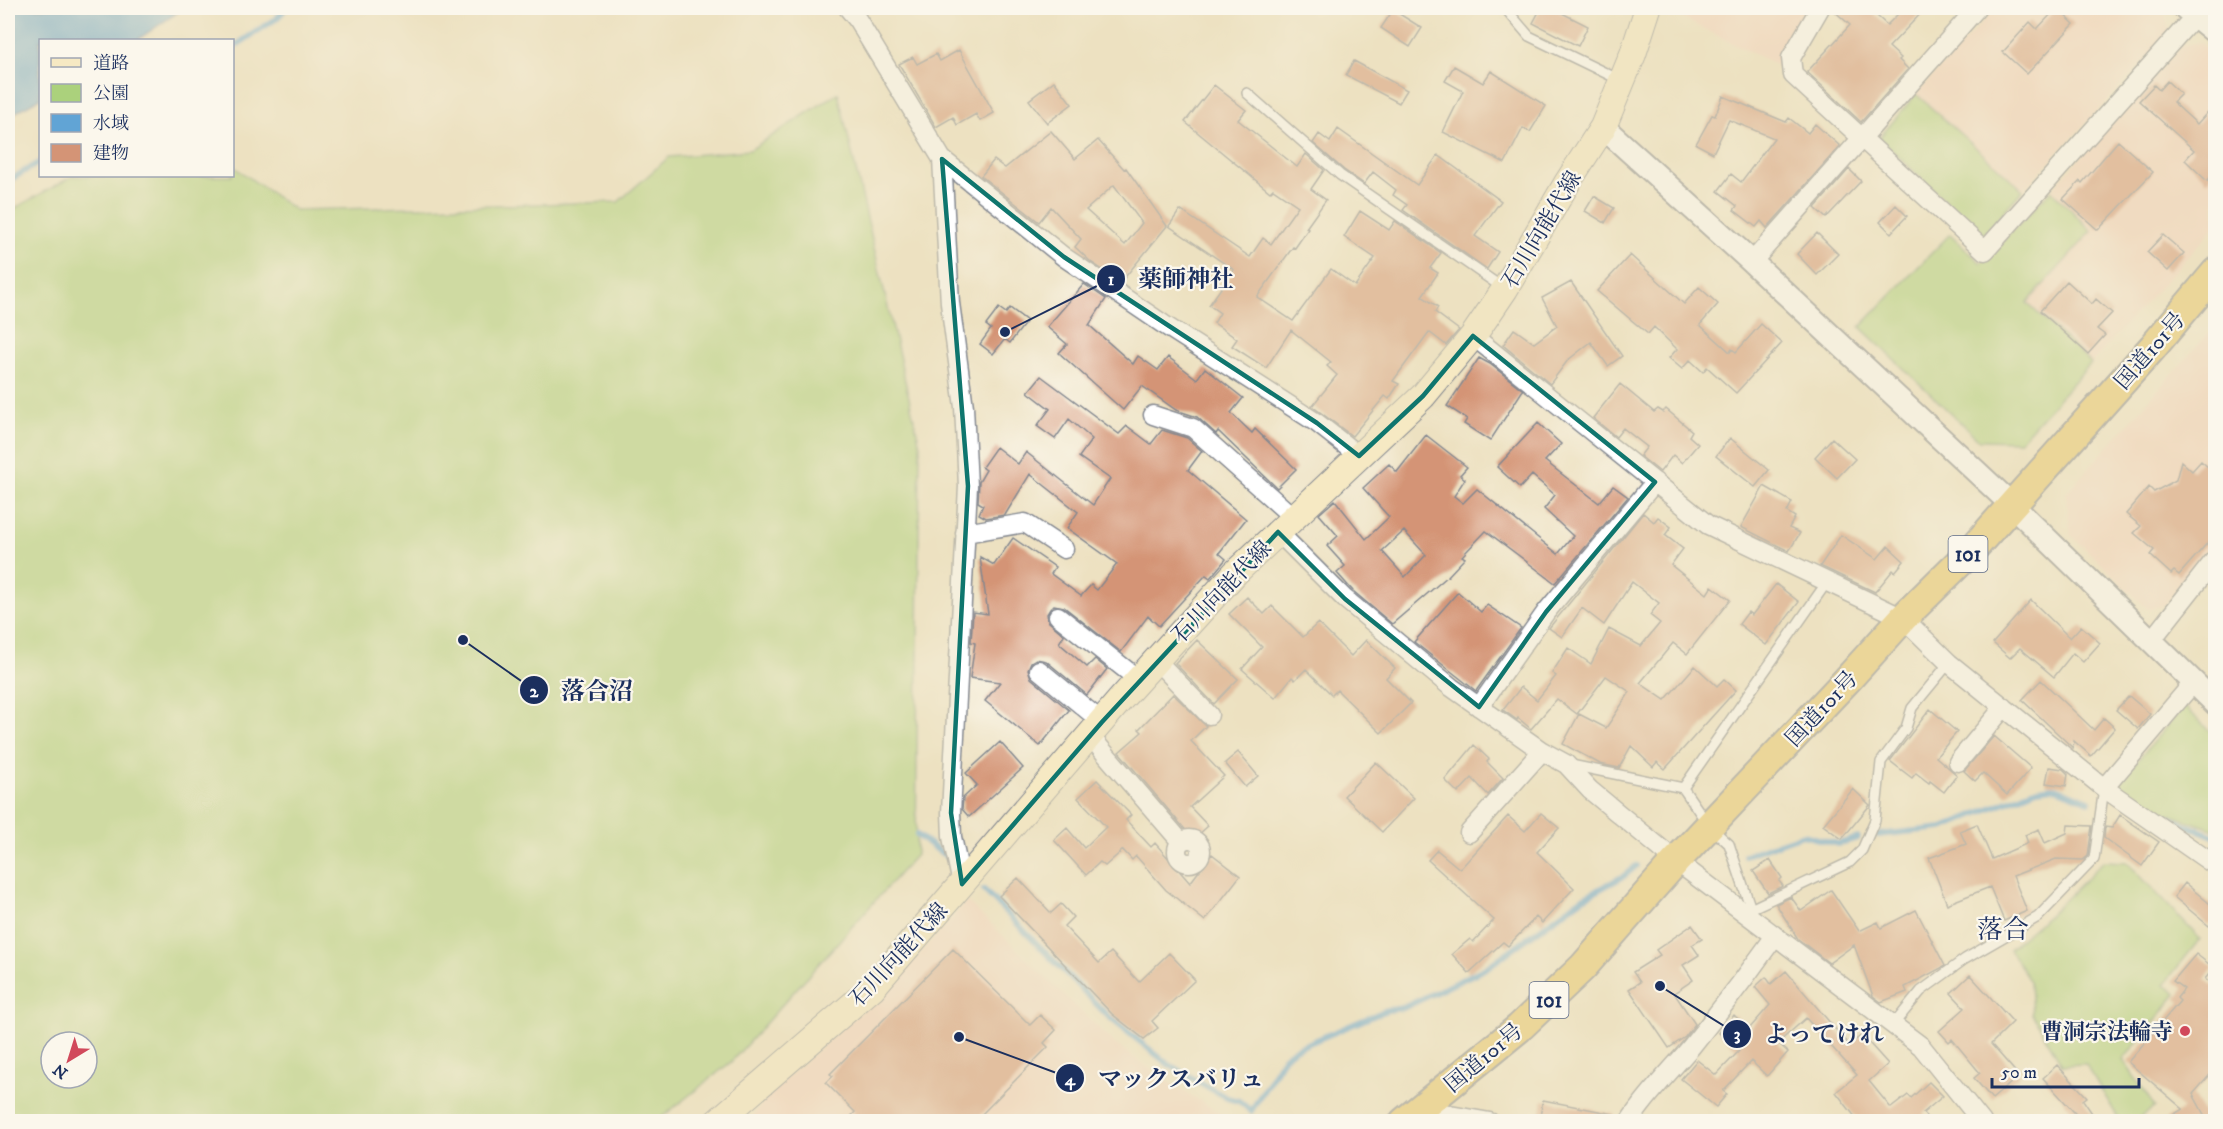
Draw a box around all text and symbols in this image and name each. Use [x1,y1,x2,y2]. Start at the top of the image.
legend [39,39,234,177]
text: 道路 [93,53,129,75]
text: 公園 [93,83,129,105]
text: 水域 [93,113,129,135]
text: 建物 [93,143,129,165]
street label: 石川向能代線 [1497,166,1588,293]
callout: 薬師神社 [1096,258,1246,300]
text: 薬師神社 [1138,265,1234,295]
text: 1 [1108,269,1115,291]
street label: 国道101号 [2109,307,2191,395]
street label: 石川向能代線 [1167,535,1278,649]
road number: 101 [1948,536,1988,572]
street label: 国道101号 [1780,666,1864,753]
callout: 落合沼 [519,669,645,711]
text: 落合沼 [561,677,633,707]
text: 2 [530,681,540,703]
street label: 石川向能代線 [844,898,954,1013]
district label: 落合 [1977,914,2029,947]
road number: 101 [1530,982,1568,1018]
callout: よってけれ [1722,1013,1896,1055]
street label: 国道101号 [1439,1018,1529,1099]
place label: 曹洞宗法輪寺 [2041,1019,2173,1046]
text: よってけれ [1764,1020,1884,1050]
text: 3 [1734,1024,1741,1046]
marker: 曹洞宗法輪寺 [2178,1024,2192,1038]
north arrow [39,1030,99,1090]
scale bar [1992,1051,2139,1089]
callout: マックスバリュ [1055,1057,1277,1099]
text: N [49,1059,72,1083]
text: 50 m [2001,1062,2037,1084]
text: マックスバリュ [1098,1065,1264,1095]
text: 4 [1064,1069,1076,1091]

